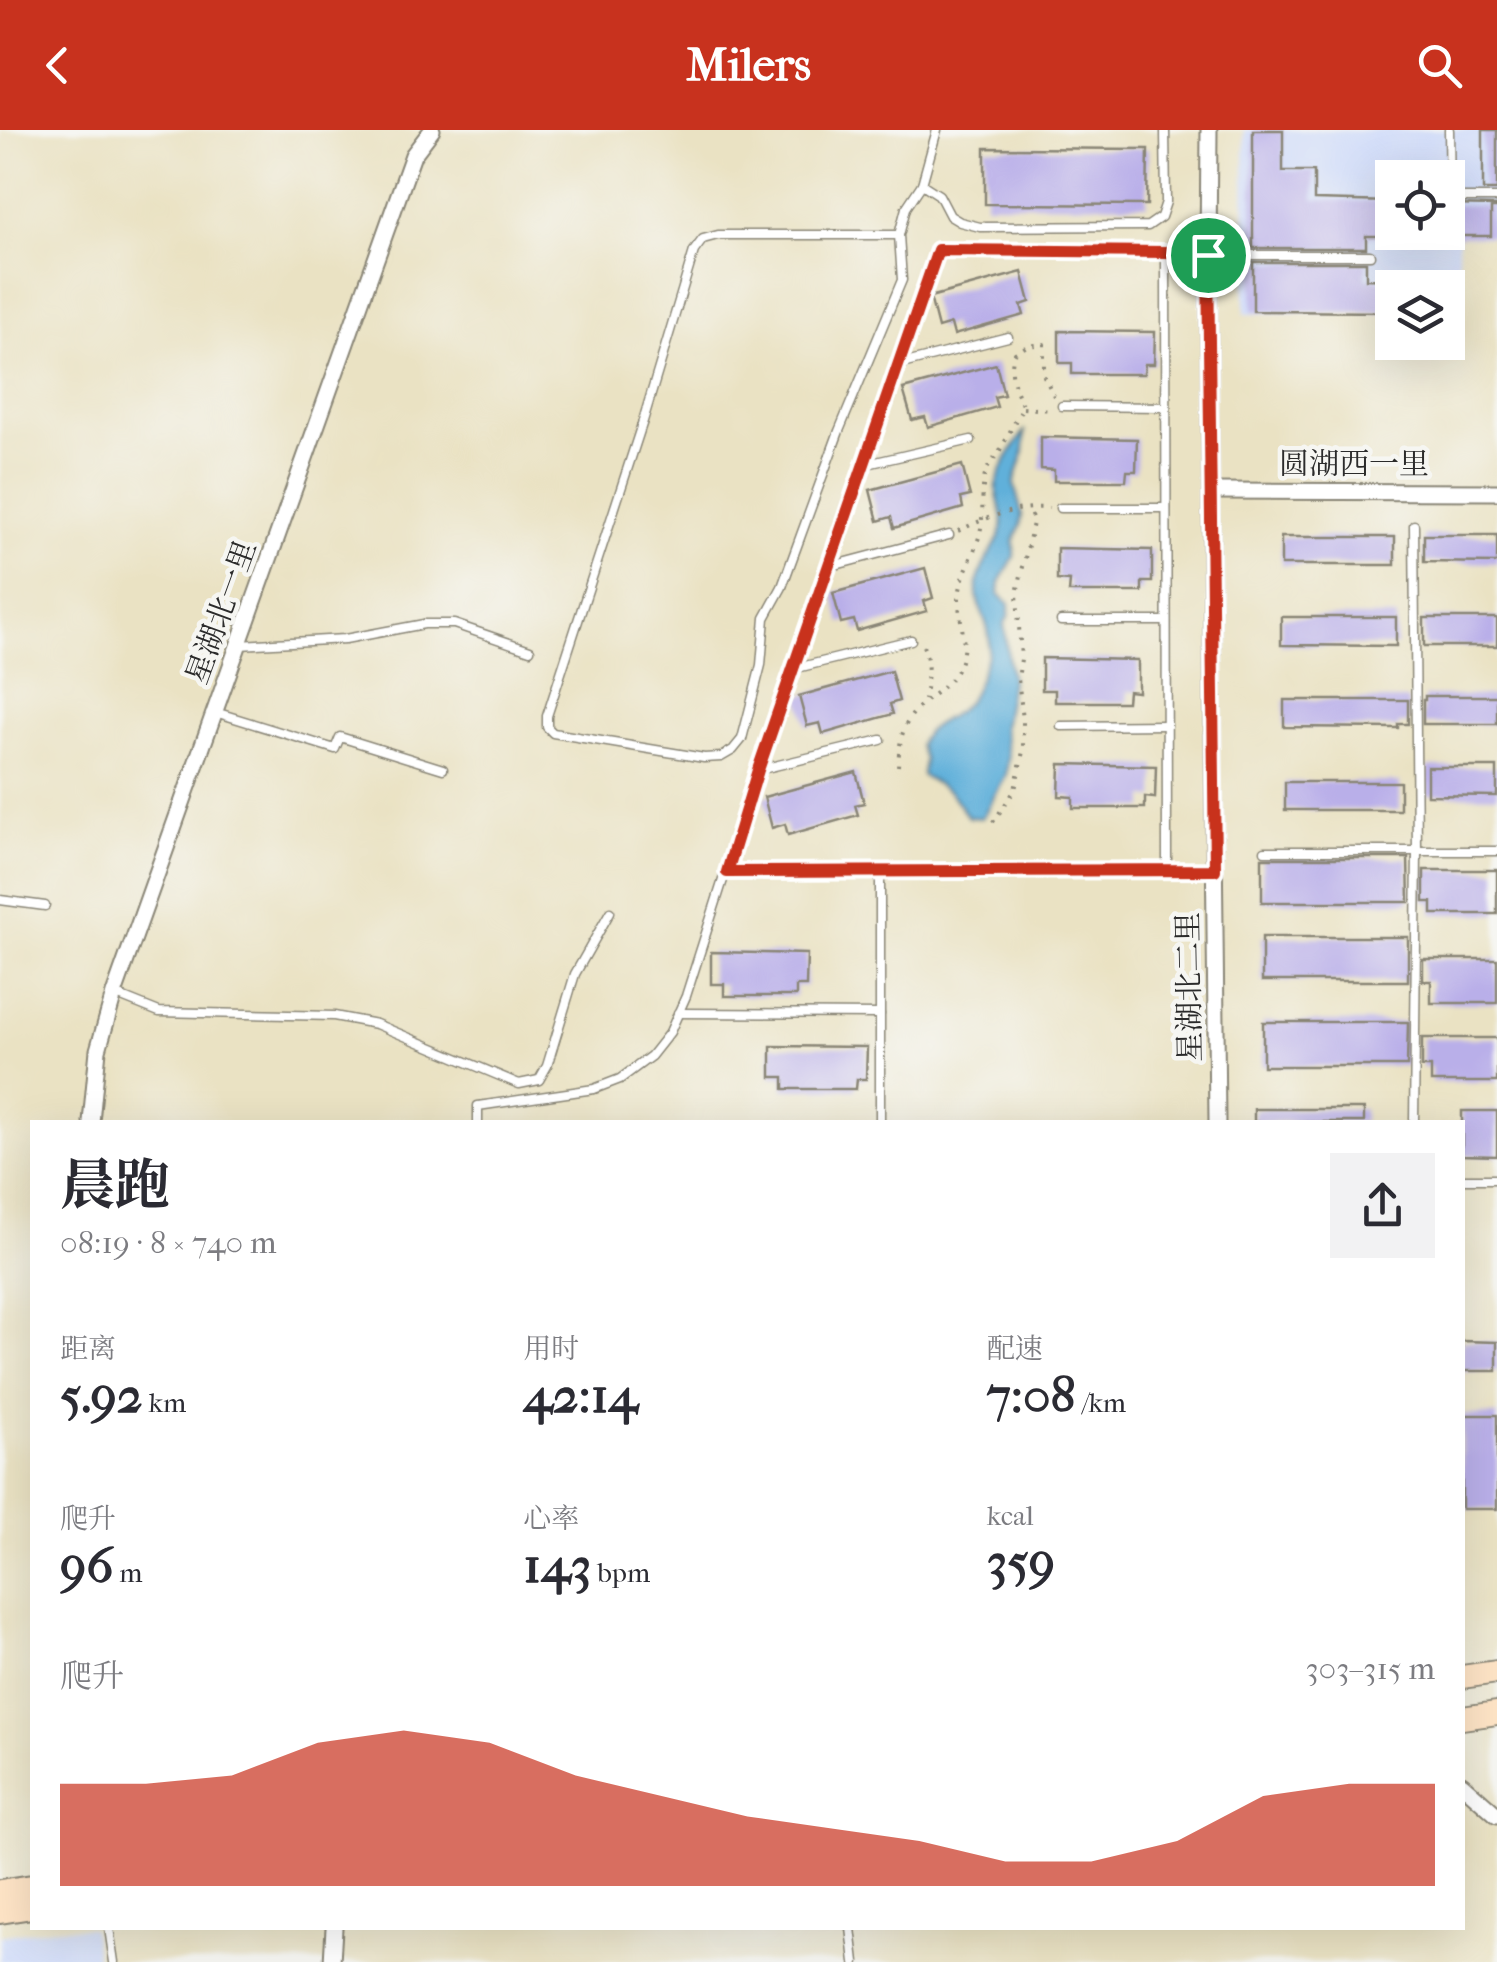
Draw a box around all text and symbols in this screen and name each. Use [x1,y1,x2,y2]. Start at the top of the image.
icon: back [30,38,85,93]
icon: search [1412,38,1467,93]
text: Milers [686,39,811,92]
map controls [1375,160,1465,360]
button: locate [1375,160,1465,250]
pin [1166,213,1251,298]
icon: arrive [1181,228,1236,283]
button: layers [1375,270,1465,360]
street label: 圆湖西一里 [1279,447,1429,482]
street label: 星湖北一里 [179,536,264,689]
street label: 星湖北二里 [1171,912,1208,1062]
button: share [1330,1153,1435,1258]
text: 晨跑 [60,1154,170,1218]
text: 08:19 · 8 × 740 m [60,1224,277,1261]
text: 距离 [60,1332,116,1365]
text: 用时 [523,1332,579,1365]
text: 配速 [987,1332,1043,1365]
text: 5.92 [60,1366,142,1425]
text: 42:14 [523,1366,638,1425]
text: 7:08 [987,1366,1076,1425]
text: km [142,1386,186,1419]
text: /km [1076,1386,1126,1419]
text: kcal [987,1499,1034,1532]
text: 爬升 [60,1502,116,1535]
text: 心率 [523,1502,579,1535]
text: 359 [987,1532,1055,1591]
text: 96 [60,1536,113,1595]
text: 143 [523,1536,591,1595]
text: m [113,1556,143,1589]
text: bpm [591,1556,650,1589]
text: 303–315 m [1305,1650,1435,1687]
text: 爬升 [60,1658,124,1695]

